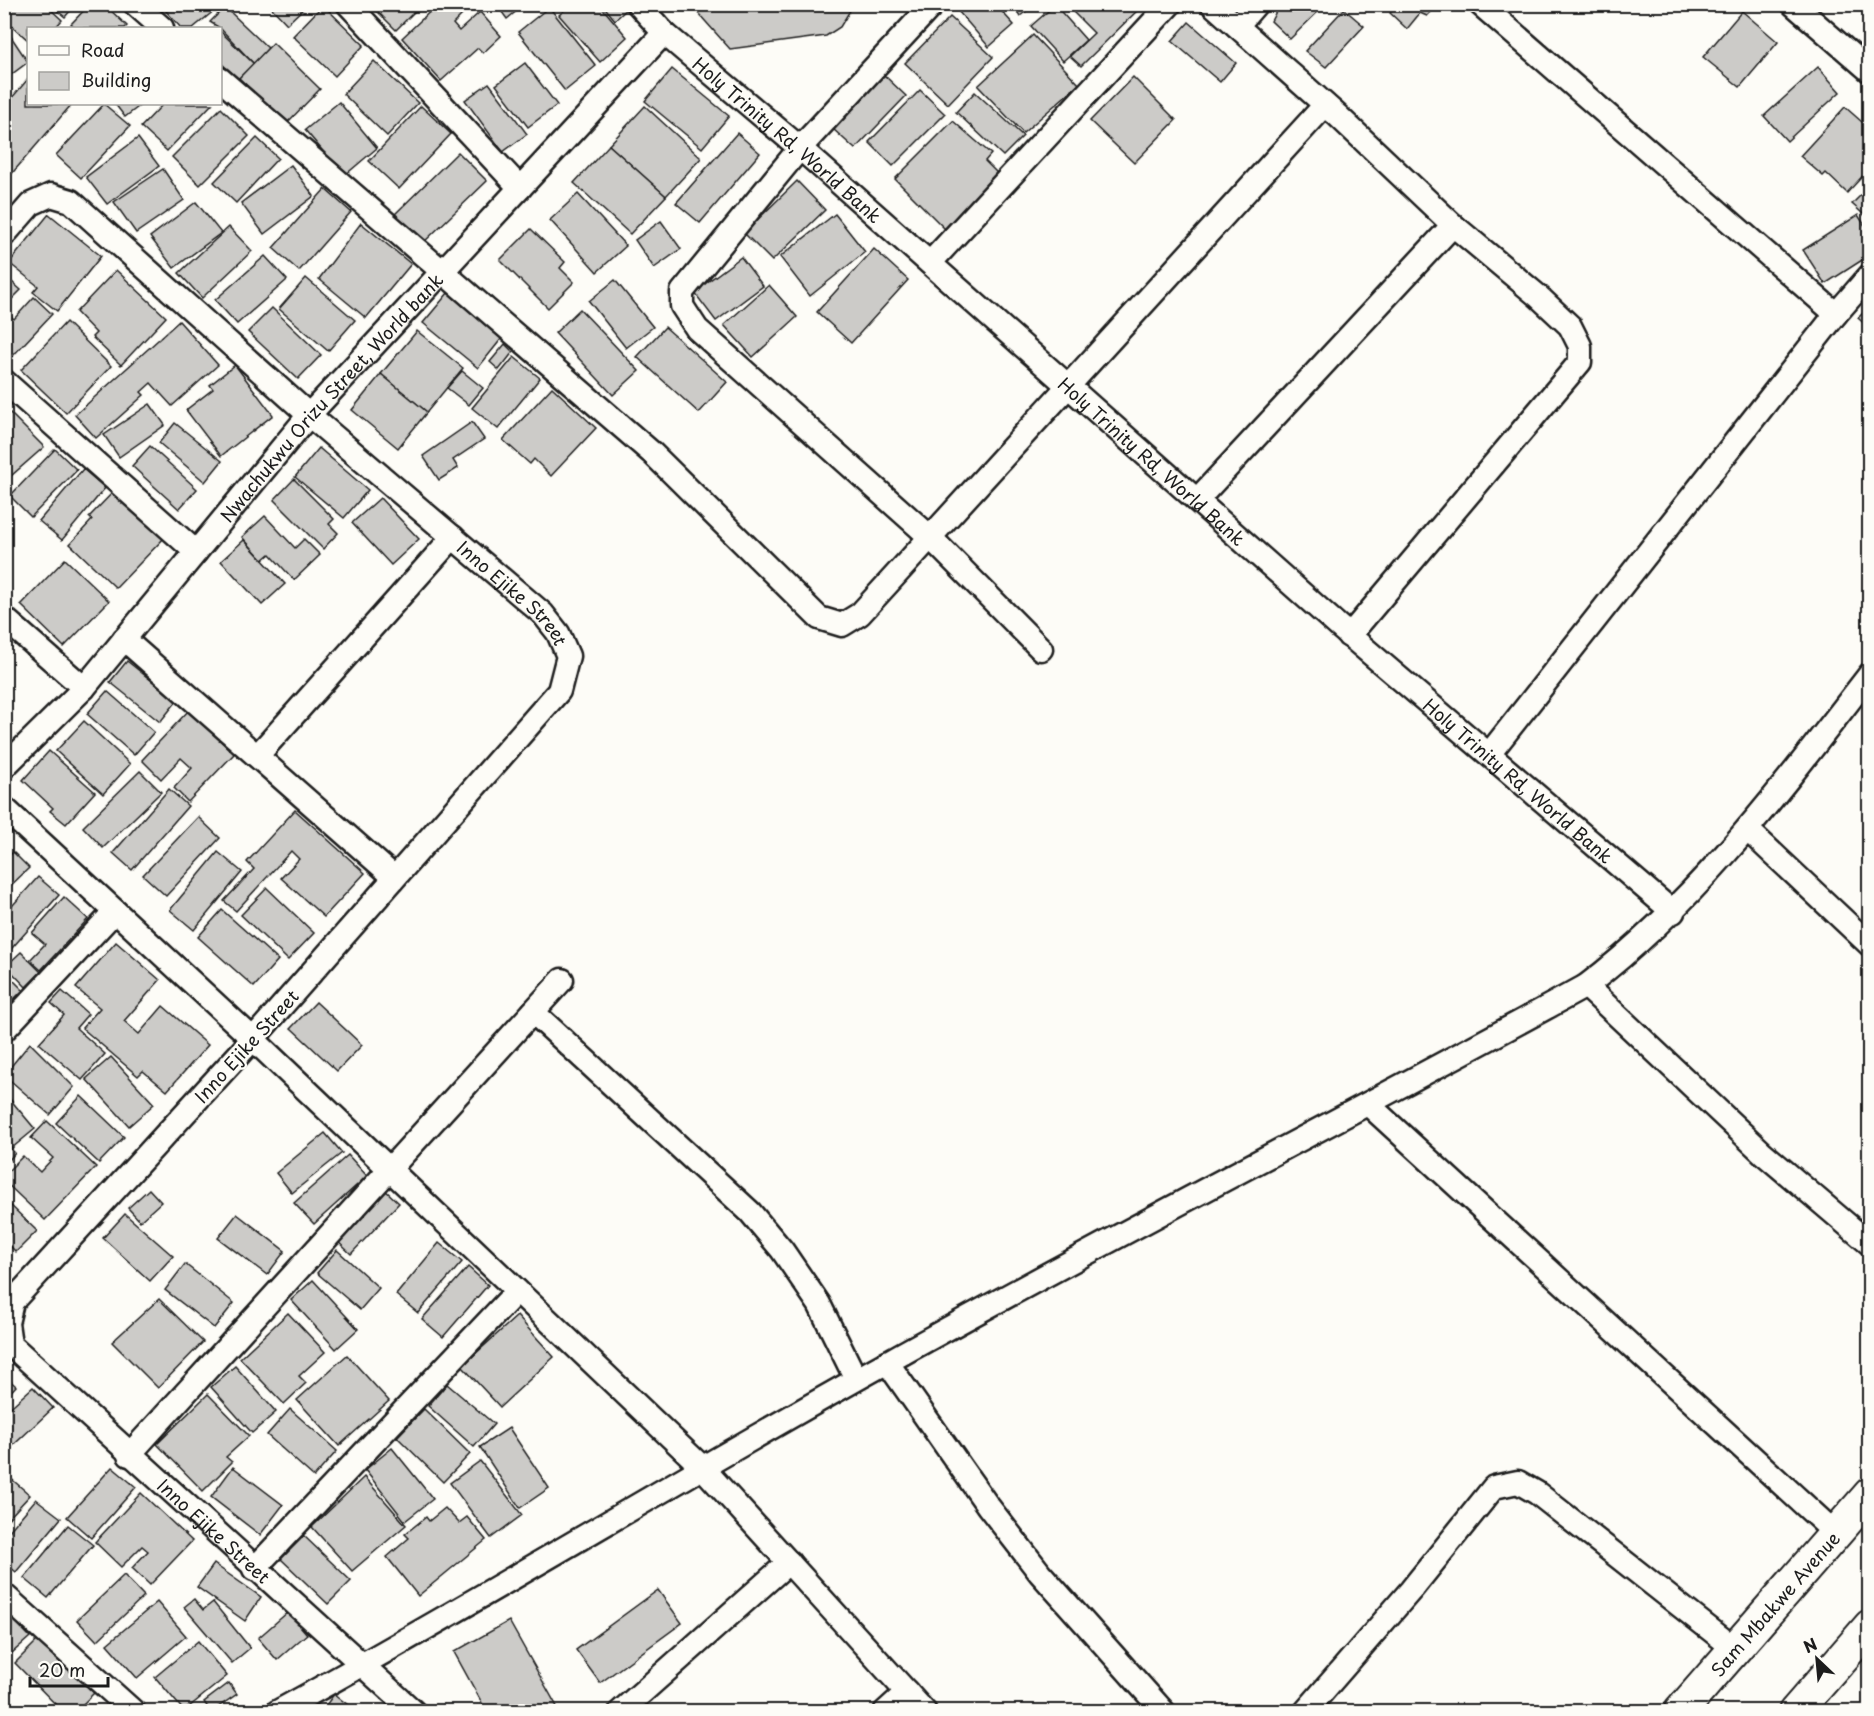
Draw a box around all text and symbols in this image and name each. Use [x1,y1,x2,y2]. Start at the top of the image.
legend [27,27,222,105]
text: Road [81,36,125,63]
street label: Holy Trinity Rd, World Bank [687,50,888,229]
text: Building [81,66,151,93]
street label: Nwachukwu Orizu Street, World bank [213,266,449,528]
street label: Holy Trinity Rd, World Bank [1053,370,1252,551]
street label: Inno Ejike Street [452,533,575,649]
street label: Holy Trinity Rd, World Bank [1418,691,1619,869]
street label: Inno Ejike Street [188,983,304,1109]
street label: Inno Ejike Street [152,1472,277,1589]
street label: Sam Mbakwe Avenue [1704,1525,1846,1682]
north arrow [1787,1629,1847,1689]
text: N [1799,1631,1821,1658]
scale bar [30,1650,108,1688]
text: 20 m [39,1656,85,1683]

